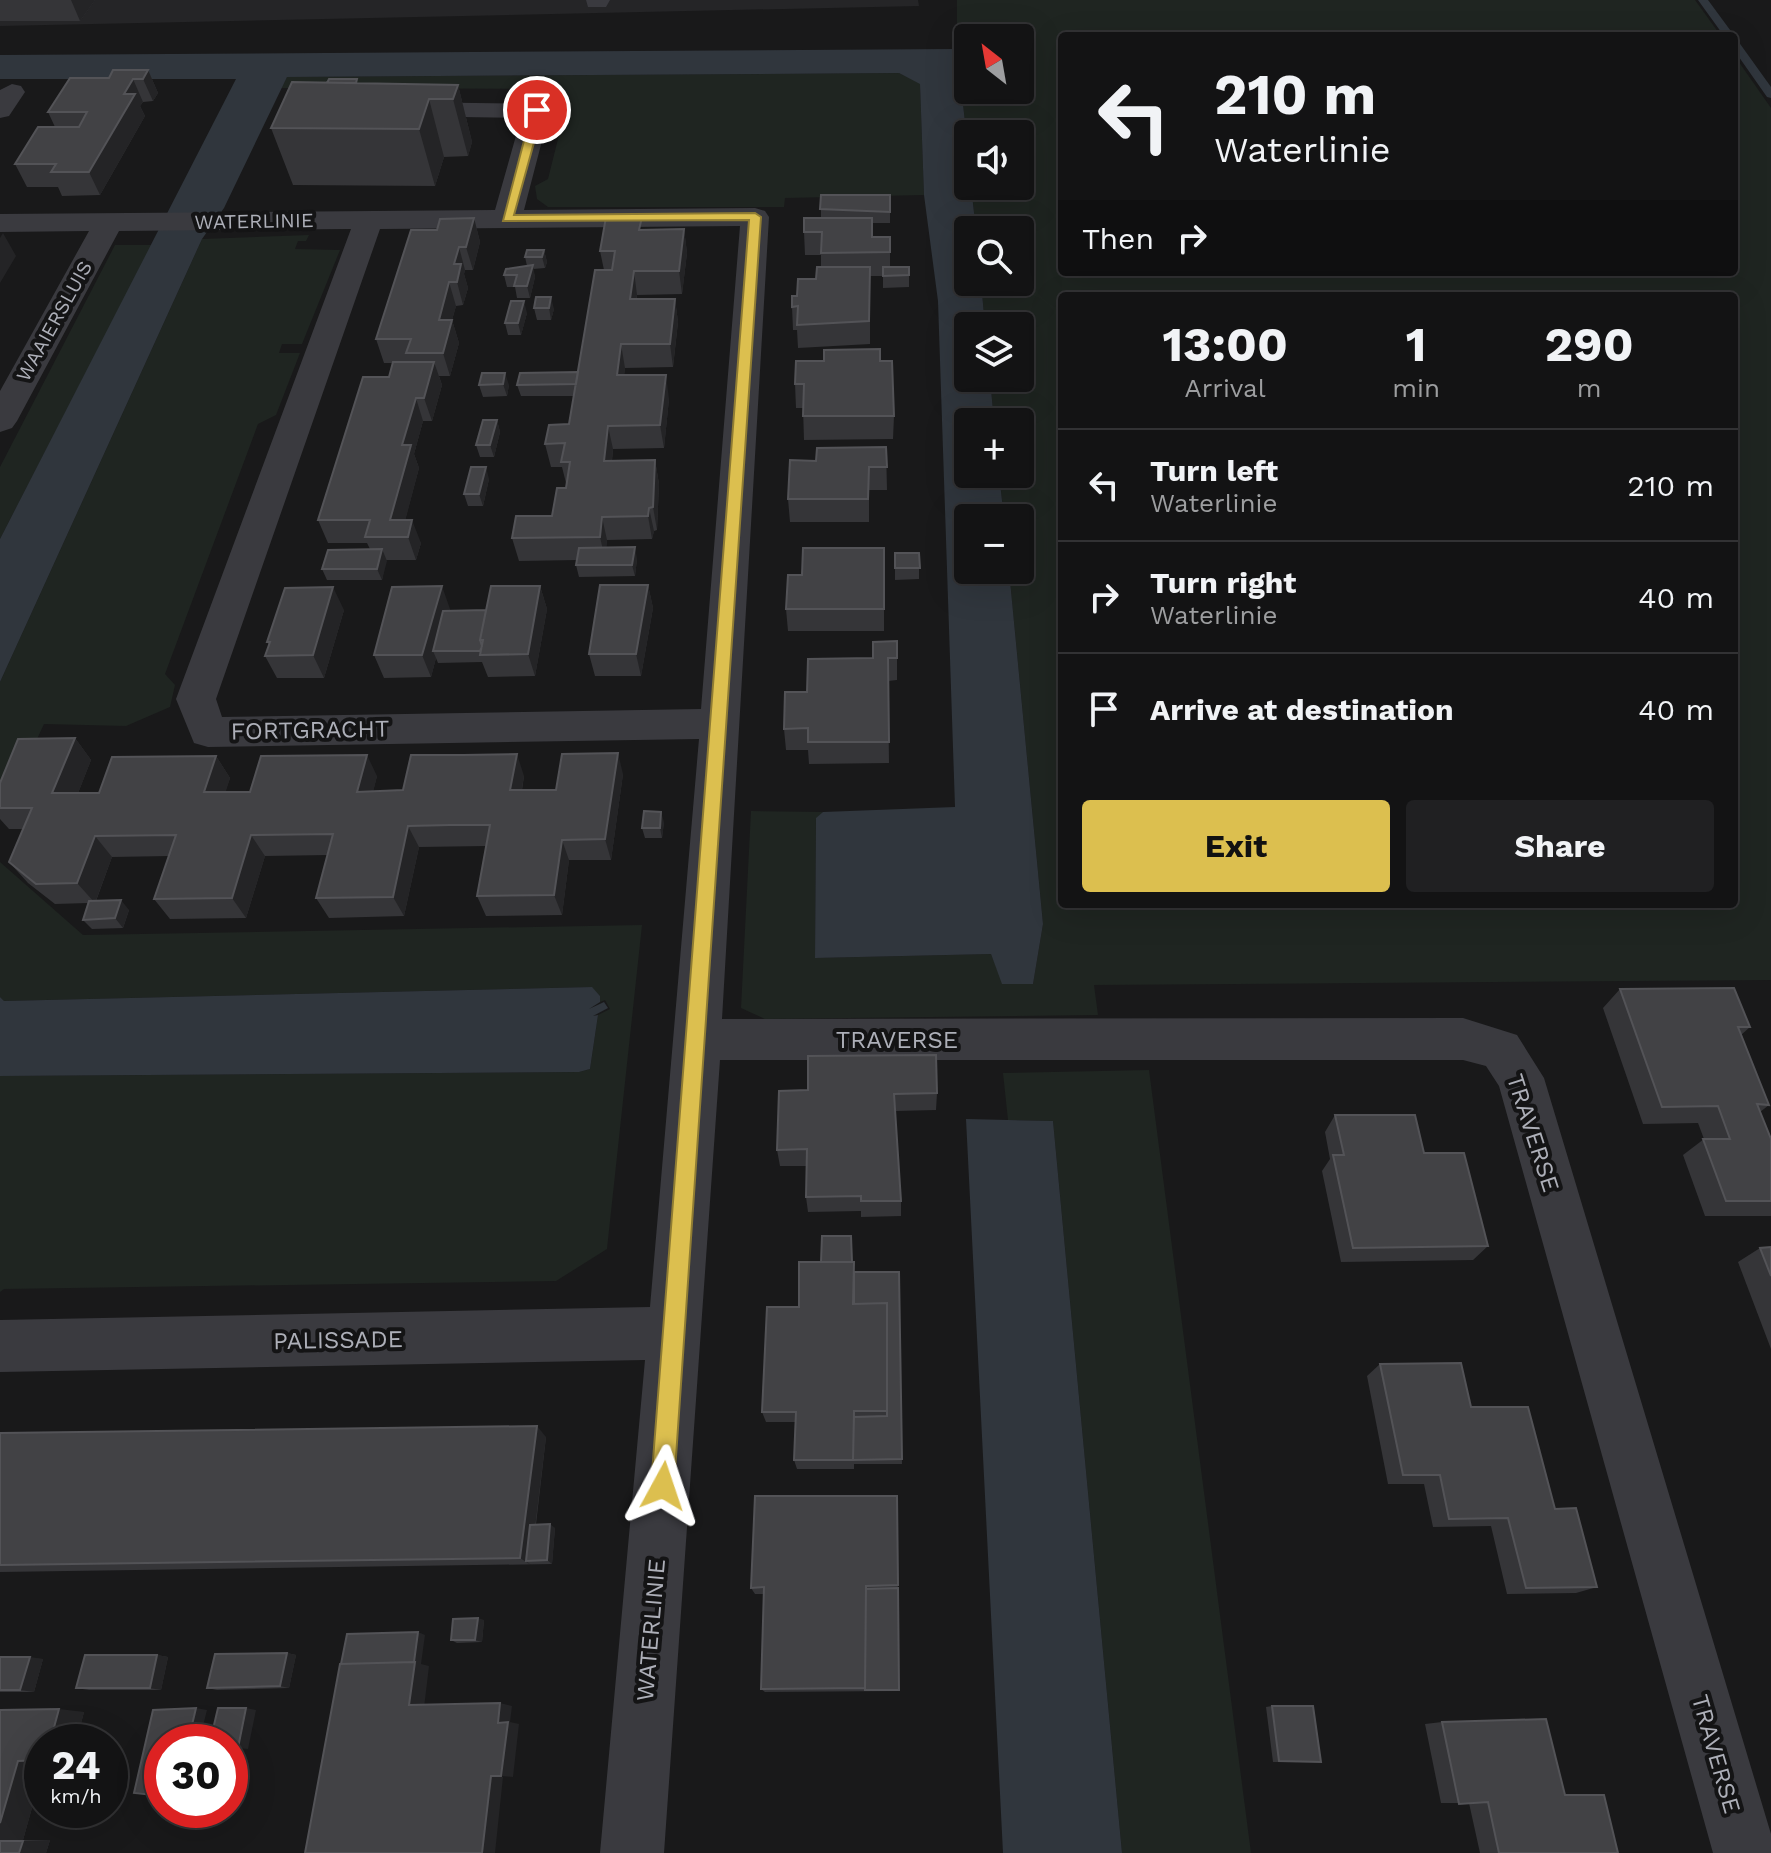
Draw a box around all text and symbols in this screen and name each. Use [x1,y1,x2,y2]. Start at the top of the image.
north arrow [954,24,1034,104]
map controls [954,24,1034,584]
text: 210 m [1214,62,1376,128]
icon: left [1082,64,1186,168]
pin [503,76,571,144]
icon: arrive [515,88,559,132]
button: sound [954,120,1034,200]
text: Waterlinie [1214,129,1391,171]
street label: WATERLINIE [194,208,314,234]
button: search [954,216,1034,296]
icon: right [1170,216,1214,260]
text: Then [1082,221,1154,256]
street label: WAAIERSLUIS [11,257,97,385]
button: layers [954,312,1034,392]
text: 13:00 [1162,316,1288,373]
text: 1 [1406,316,1427,373]
text: 290 [1545,316,1634,373]
text: Arrival [1185,373,1266,403]
text: min [1392,373,1440,403]
text: m [1577,373,1601,403]
button: + [954,408,1034,488]
text: Turn left [1150,453,1278,488]
icon: left [1082,463,1126,507]
text: 210 m [1627,468,1714,503]
text: Waterlinie [1150,488,1278,518]
button: − [954,504,1034,584]
text: Turn right [1150,565,1296,600]
icon: right [1082,575,1126,619]
text: 40 m [1638,580,1714,615]
text: Waterlinie [1150,600,1278,630]
icon: arrive [1082,687,1126,731]
text: Arrive at destination [1150,692,1454,727]
text: 40 m [1638,692,1714,727]
street label: FORTGRACHT [230,715,390,745]
button: Exit [1082,800,1390,892]
button: Share [1406,800,1714,892]
street label: TRAVERSE [836,1026,958,1054]
street label: TRAVERSE [1501,1070,1565,1196]
street label: PALISSADE [273,1325,403,1355]
position arrow [621,1444,705,1528]
street label: WATERLINIE [631,1558,671,1702]
street label: TRAVERSE [1686,1691,1746,1817]
speed limit sign: 30 [144,1724,248,1828]
text: 24 [51,1742,101,1789]
text: km/h [50,1784,102,1808]

